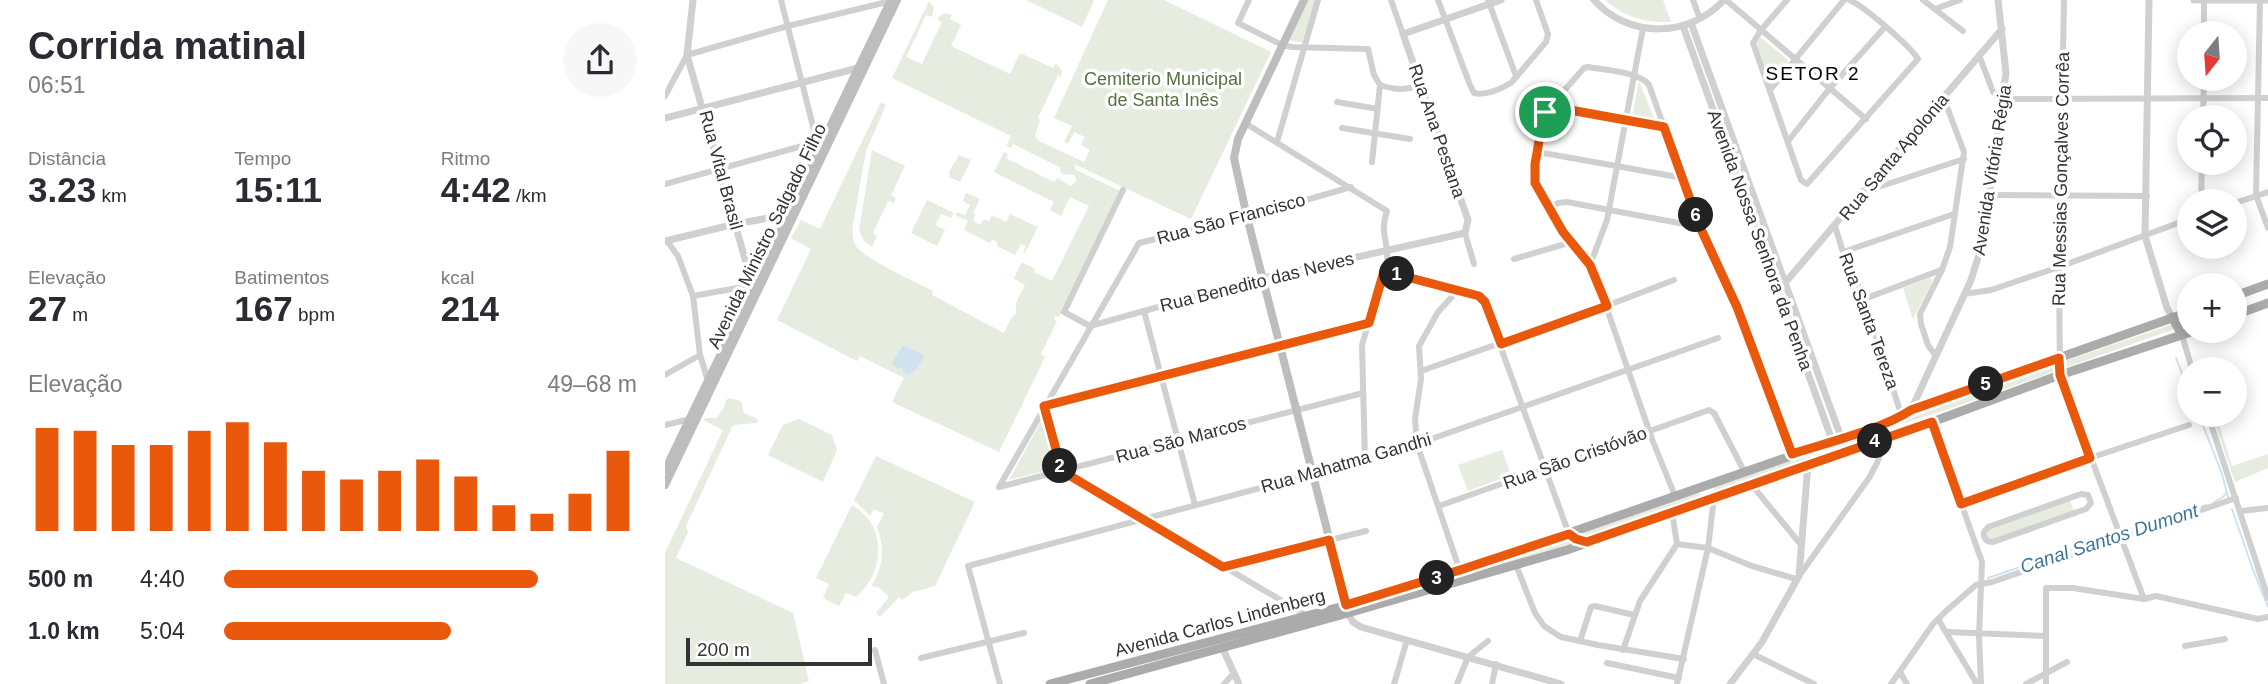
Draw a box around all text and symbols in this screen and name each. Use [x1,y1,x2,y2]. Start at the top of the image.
north arrow [2177,21,2247,91]
map controls [2177,21,2247,427]
button: share [563,23,637,97]
text: Corrida matinal [28,25,307,67]
street label: Rua Messias Gonçalves Corrêa [2049,51,2073,306]
street label: Rua Ana Pestana [1405,62,1470,201]
district label: SETOR 2 [1766,63,1860,84]
park label: Cemiterio Municipal de Santa Inês [1084,69,1242,110]
text: 06:51 [28,72,86,98]
pin [1515,82,1575,142]
street label: Avenida Vitória Régia [1969,82,2016,257]
street label: Rua Santa Apolonia [1835,89,1953,224]
icon: arrive [1526,93,1564,131]
button: locate [2177,105,2247,175]
street label: Avenida Nossa Senhora da Penha [1703,107,1817,374]
street label: Rua Vital Brasil [695,108,747,232]
street label: Avenida Ministro Salgado Filho [704,120,830,352]
text: Distância [28,148,106,169]
text: Tempo [234,148,291,169]
text: Ritmo [441,148,490,169]
text: 3.23 [28,170,96,209]
text: 15:11 [234,170,322,209]
text: 4:42 [441,170,511,209]
text: km [96,185,127,206]
text: /km [511,185,547,206]
button: layers [2177,189,2247,259]
street label: Rua São Francisco [1154,190,1308,248]
pin: 6 [1679,198,1713,232]
text: 6 [1690,204,1701,225]
street label: Rua Benedito das Neves [1158,248,1356,316]
street label: Rua Santa Tereza [1835,250,1903,393]
pin: 1 [1379,256,1415,292]
text: 1 [1391,263,1402,284]
text: Elevação [28,267,106,288]
text: Batimentos [234,267,329,288]
text: kcal [441,267,474,288]
button: + [2177,273,2247,343]
text: 27 [28,289,67,328]
text: 167 [234,289,293,328]
text: 214 [441,289,499,328]
text: m [67,304,88,325]
text: bpm [293,304,335,325]
button: − [2177,357,2247,427]
pin: 5 [1969,366,2003,402]
text: Elevação [28,371,123,397]
text: 49–68 m [547,371,637,397]
text: 5 [1980,373,1991,394]
street label: Rua São Marcos [1114,413,1248,467]
street label: Rua São Cristóvão [1501,423,1649,493]
pin: 4 [1857,424,1893,458]
street label: Rua Mahatma Gandhi [1259,429,1433,497]
text: 4 [1869,430,1880,451]
pin: 2 [1043,448,1077,484]
text: 2 [1054,455,1065,476]
water label: Canal Santos Dumont [2018,500,2201,577]
pin: 3 [1419,560,1455,596]
text: 500 m [28,566,93,592]
text: 4:40 [140,566,185,592]
text: 3 [1431,567,1442,588]
street label: Avenida Carlos Lindenberg [1113,585,1327,661]
text: 1.0 km [28,618,100,644]
text: 5:04 [140,618,185,644]
scale bar [686,635,871,667]
text: 200 m [697,639,750,660]

